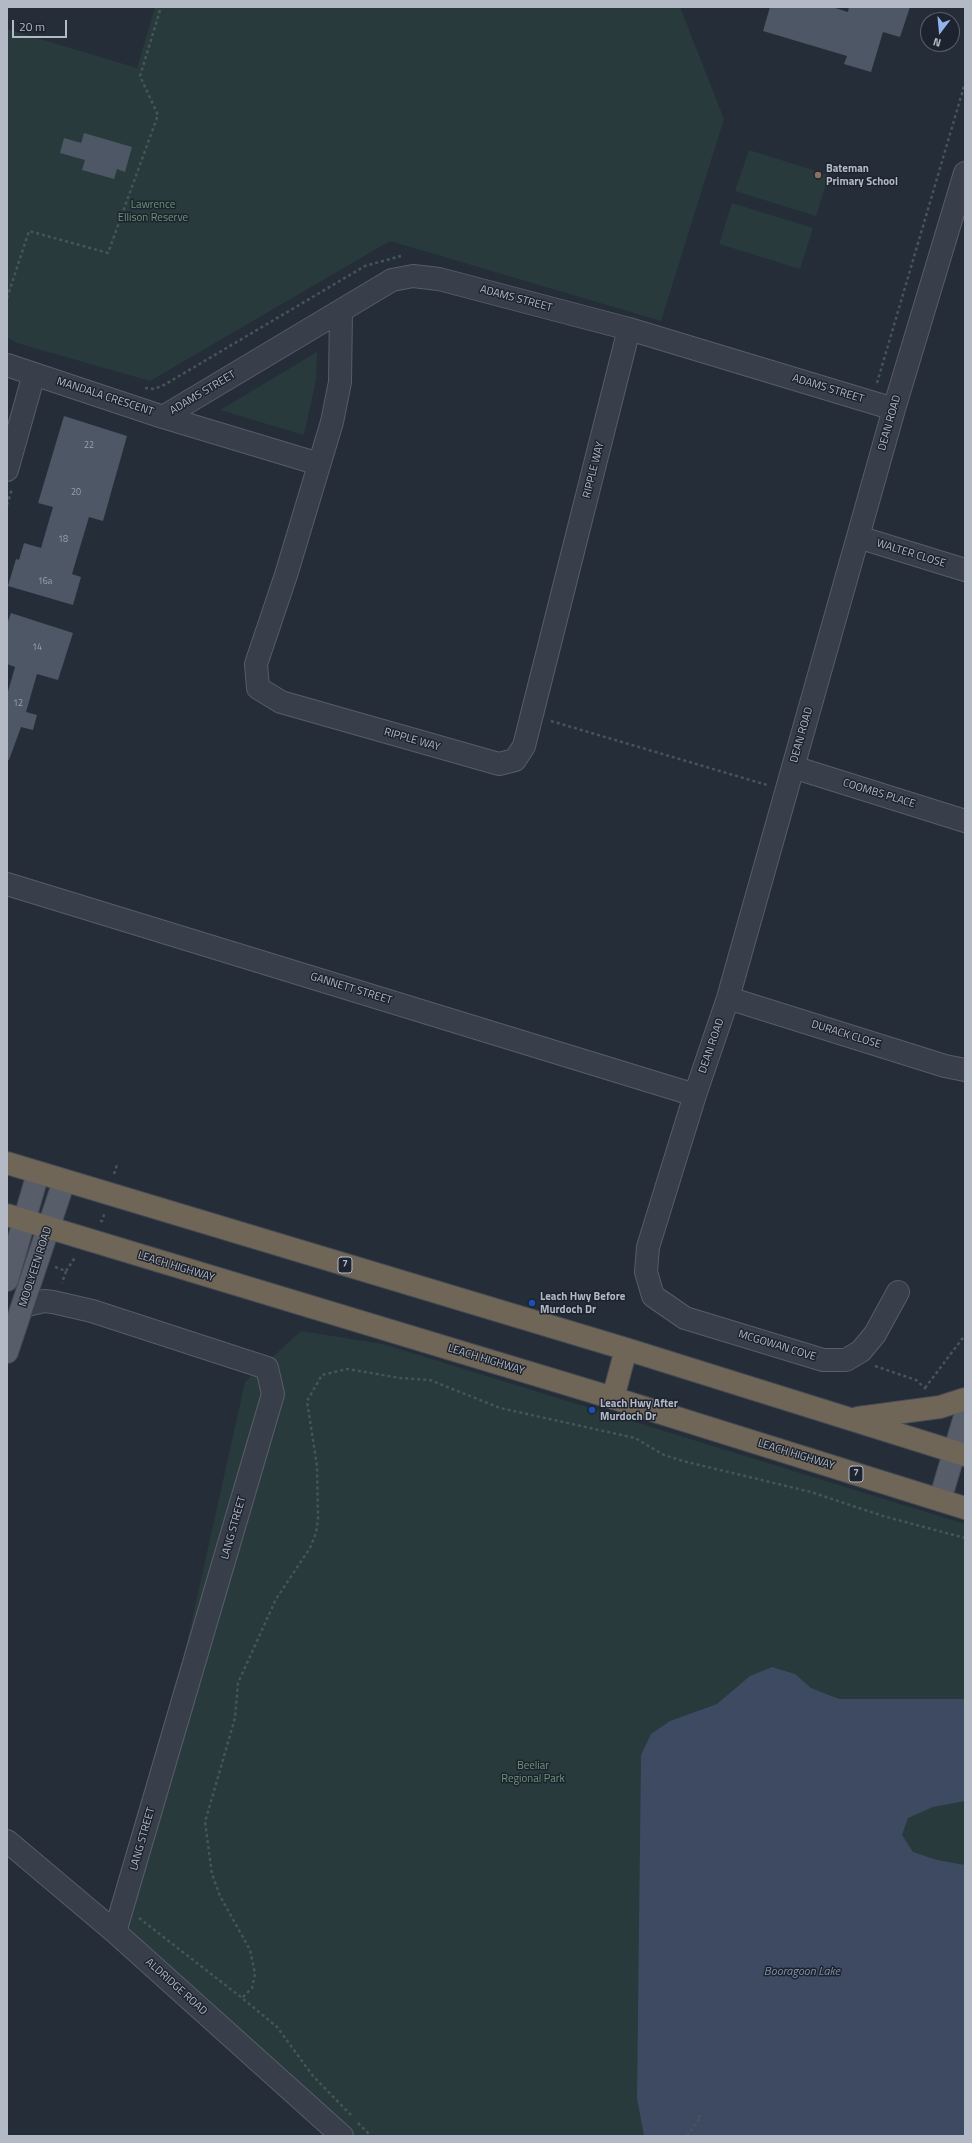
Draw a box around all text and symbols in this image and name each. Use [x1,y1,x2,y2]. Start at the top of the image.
scale bar [14,12,69,38]
north arrow [920,12,960,52]
text: 20 m [19,17,45,36]
text: N [931,34,943,51]
place label: Bateman Primary School [826,162,898,188]
marker: Bateman Primary School [813,170,823,180]
park label: Lawrence Ellison Reserve [118,198,188,224]
street label: ADAMS STREET [478,283,554,315]
street label: ADAMS STREET [168,368,238,418]
street label: ADAMS STREET [791,372,865,406]
street label: MANDALA CRESCENT [55,375,155,419]
street label: DEAN ROAD [876,394,904,452]
street label: RIPPLE WAY [581,440,607,500]
house number: 22 [84,441,94,451]
house number: 20 [71,488,81,498]
house number: 18 [58,535,68,545]
street label: WALTER CLOSE [875,537,947,571]
house number: 16a [38,577,52,587]
house number: 14 [32,643,42,653]
house number: 12 [13,699,23,709]
street label: DEAN ROAD [788,706,816,764]
street label: RIPPLE WAY [382,726,442,754]
street label: COOMBS PLACE [841,777,917,811]
street label: GANNETT STREET [309,970,393,1008]
street label: DEAN ROAD [696,1017,728,1075]
street label: DURACK CLOSE [809,1018,883,1052]
street label: MOOLYEEN ROAD [17,1225,55,1309]
street label: LEACH HIGHWAY [136,1249,216,1285]
road number: 7 [338,1257,352,1273]
place label: Leach Hwy Before Murdoch Dr [540,1290,625,1316]
marker: Leach Hwy Before Murdoch Dr [527,1298,537,1308]
street label: MCGOWAN COVE [737,1328,817,1364]
street label: LEACH HIGHWAY [446,1342,526,1378]
place label: Leach Hwy After Murdoch Dr [600,1397,678,1423]
marker: Leach Hwy After Murdoch Dr [587,1405,597,1415]
street label: LEACH HIGHWAY [756,1437,836,1473]
road number: 7 [849,1466,863,1482]
street label: LANG STREET [219,1495,249,1561]
park label: Beeliar Regional Park [501,1759,565,1785]
street label: LANG STREET [128,1806,158,1872]
street label: ALDRIDGE ROAD [142,1956,210,2018]
water label: Booragoon Lake [764,1965,840,1979]

